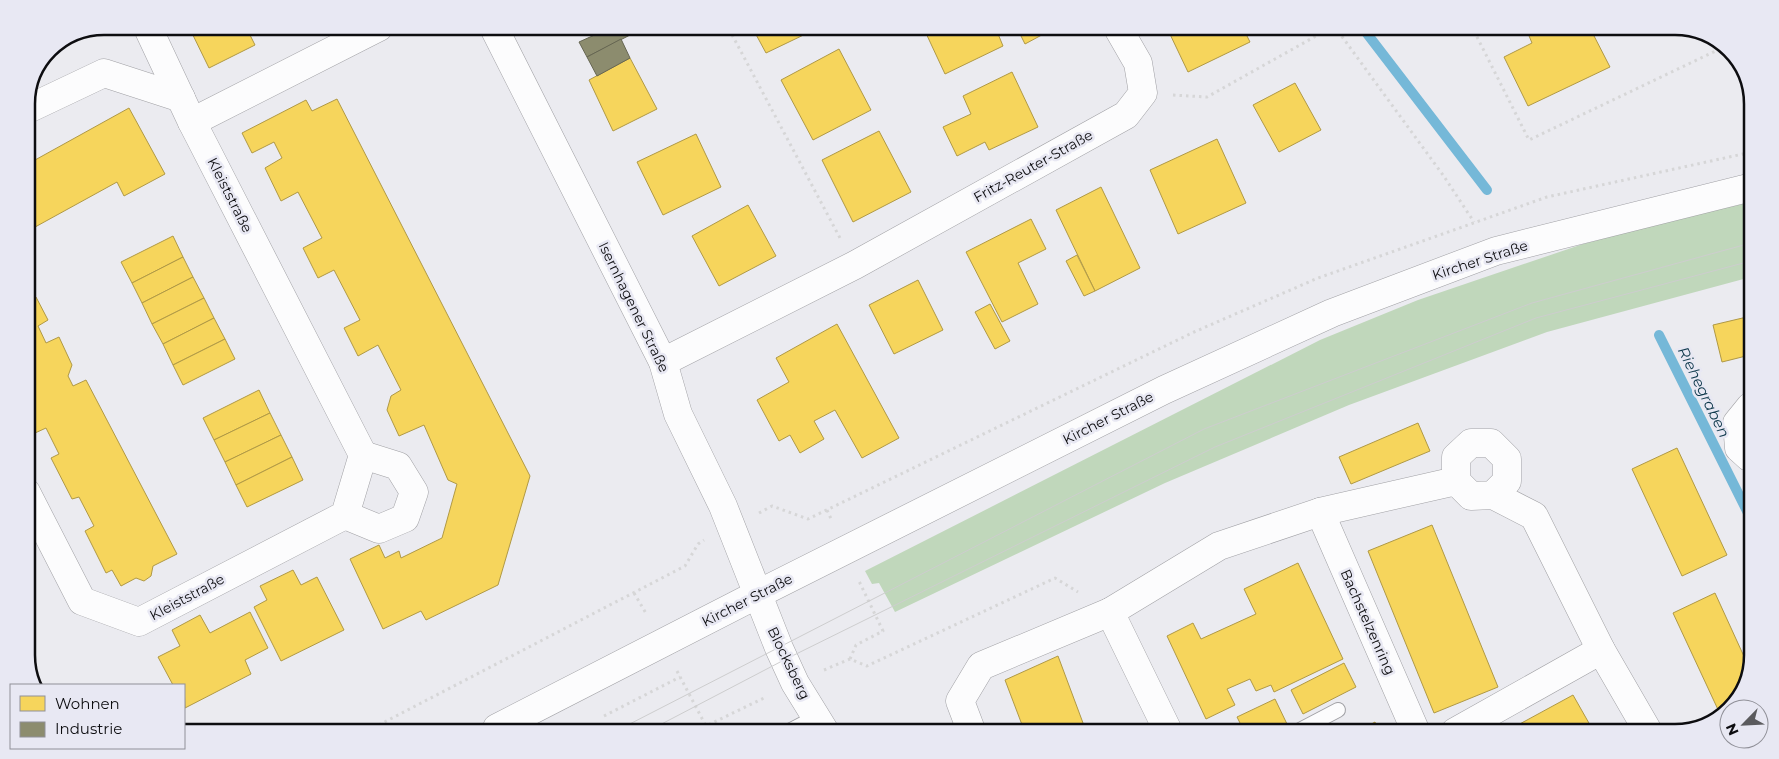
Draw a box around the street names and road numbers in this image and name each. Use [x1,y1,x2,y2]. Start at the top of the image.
street label: Fritz-Reuter-Straße [970,126,1096,206]
street label: Kleiststraße [203,154,257,236]
street label: Kircher Straße [1430,236,1530,284]
street label: Isernhagener Straße [595,239,673,375]
street label: Kircher Straße [1060,387,1156,449]
street label: Bachstelzenring [1337,566,1399,678]
street label: Kircher Straße [699,569,795,631]
street label: Kleiststraße [147,570,227,624]
street label: Blocksberg [764,624,814,702]

